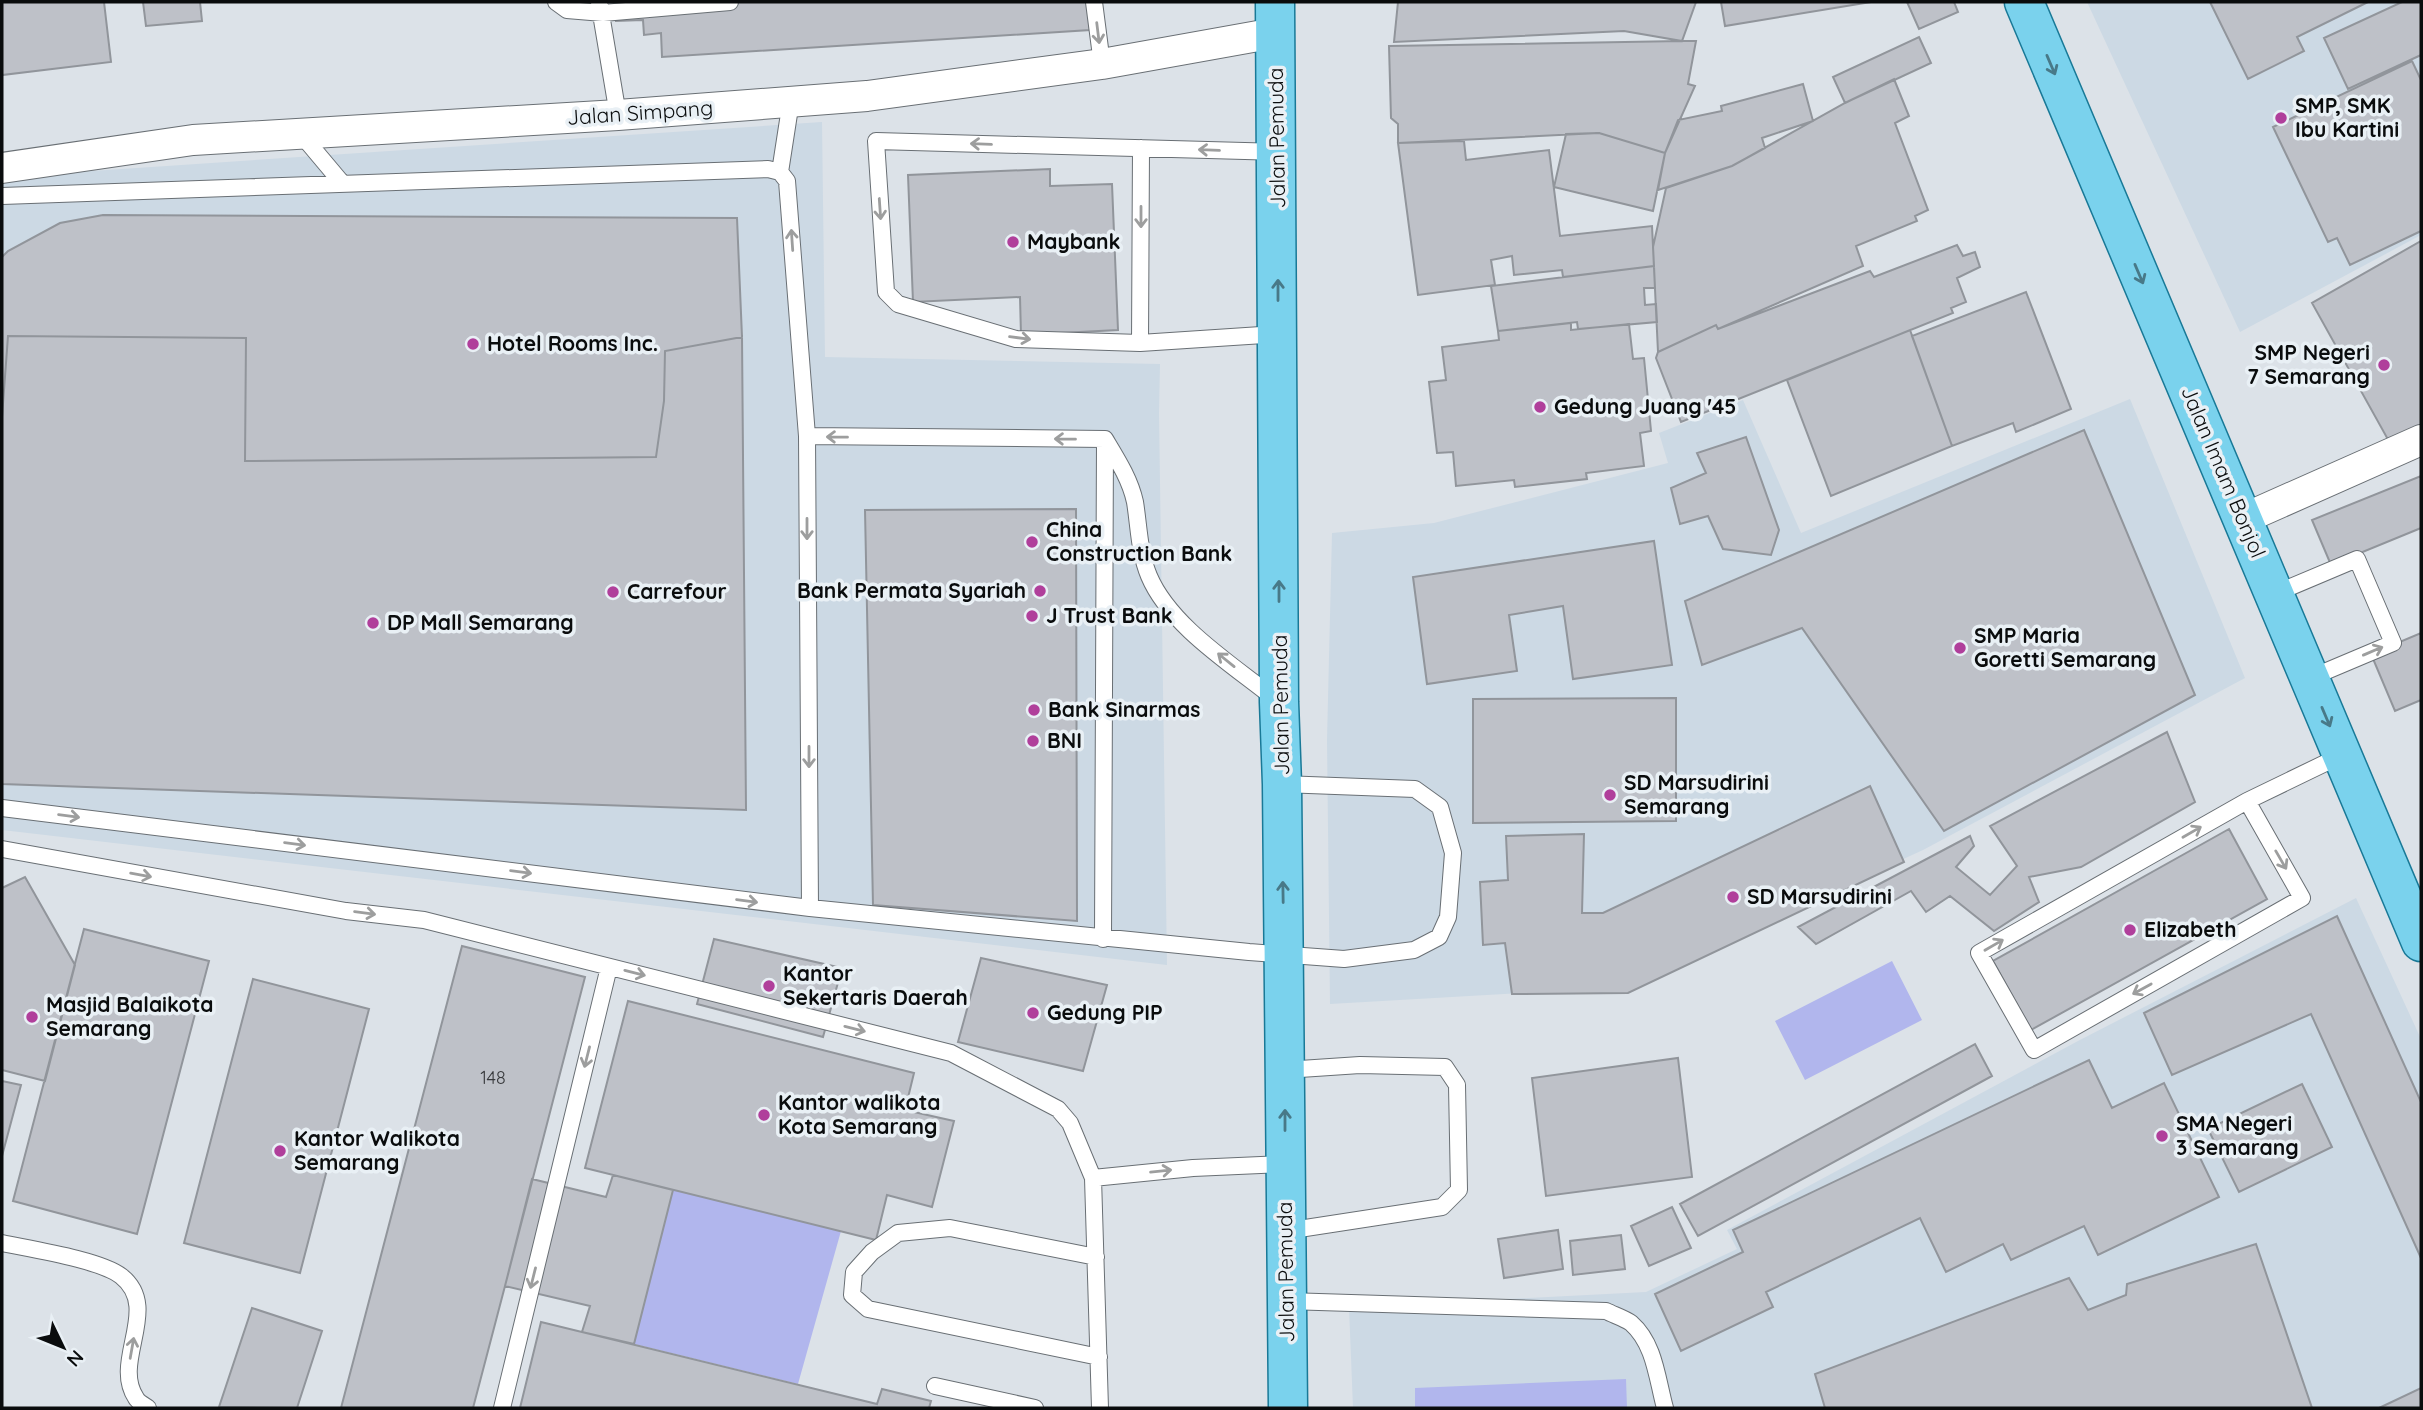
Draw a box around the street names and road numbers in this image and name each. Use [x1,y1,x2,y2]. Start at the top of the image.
street label: Jalan Pemuda [1262,67,1290,209]
street label: Jalan Simpang [566,94,714,130]
street label: Jalan Imam Bonjol [2176,382,2272,561]
street label: Jalan Pemuda [1266,634,1294,776]
street label: Jalan Pemuda [1271,1201,1299,1343]

